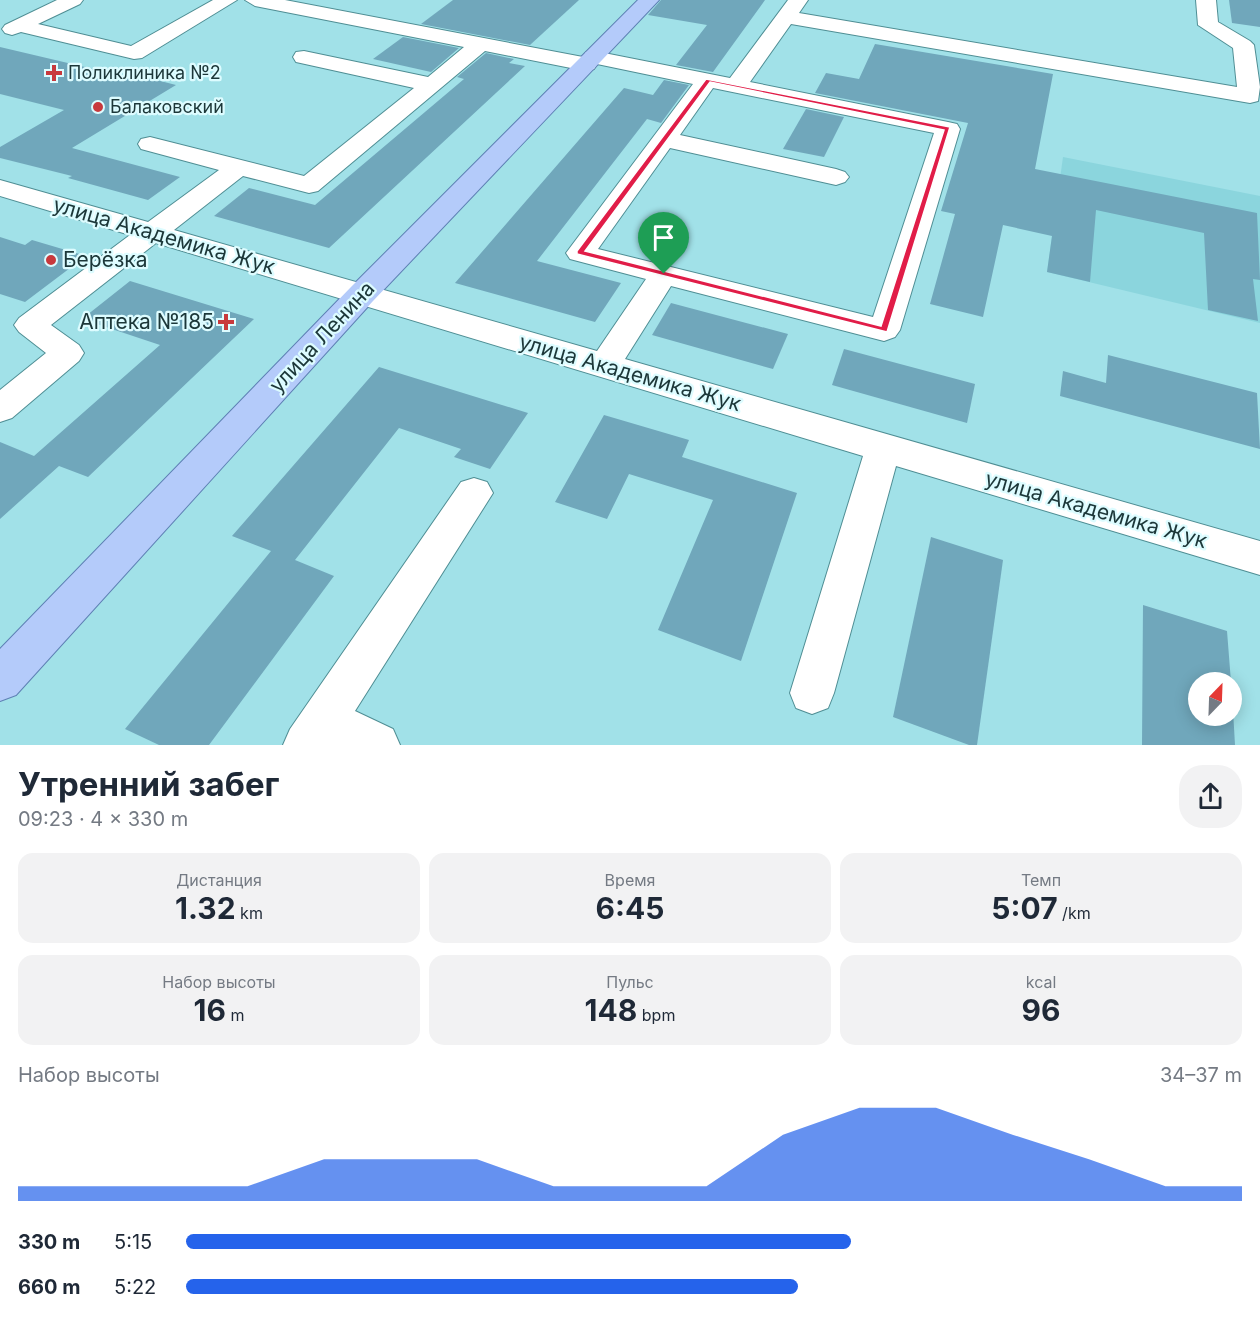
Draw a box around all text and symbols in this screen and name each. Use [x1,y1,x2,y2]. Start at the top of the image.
place label: Поликлиника №2 [68,62,221,83]
marker: Поликлиника №2 [45,64,63,82]
place label: Балаковский [110,96,224,117]
marker: Балаковский [91,100,105,114]
street label: улица Академика Жук [50,192,279,279]
pin [638,212,689,274]
icon: arrive [647,221,680,254]
place label: Берёзка [63,247,147,272]
marker: Берёзка [44,253,58,267]
street label: улица Ленина [264,276,379,397]
place label: Аптека №185 [79,309,214,334]
marker: Аптека №185 [219,315,233,329]
street label: улица Академика Жук [516,329,745,416]
street label: улица Академика Жук [982,466,1211,553]
north arrow [1188,672,1242,726]
map controls [1188,672,1242,726]
text: Утренний забег [18,764,279,804]
button: share [1179,765,1242,828]
text: 09:23 · 4 × 330 m [18,807,188,831]
text: Дистанция [176,870,262,890]
text: Время [605,870,655,890]
text: Темп [1021,870,1061,890]
text: 1.32 [175,890,236,926]
text: 6:45 [596,890,664,926]
text: 5:07 [991,890,1058,926]
text: km [236,903,263,923]
text: /km [1058,903,1091,923]
text: Набор высоты [162,972,276,992]
text: Пульс [606,972,654,992]
text: kcal [1026,972,1056,992]
text: 16 [194,992,226,1028]
text: 148 [585,992,637,1028]
text: 96 [1022,992,1060,1028]
text: m [226,1005,244,1025]
text: bpm [637,1005,675,1025]
text: Набор высоты [18,1063,160,1087]
text: 34–37 m [1160,1063,1242,1087]
text: 330 m [18,1230,80,1254]
text: 5:15 [114,1230,152,1254]
text: 660 m [18,1275,80,1299]
text: 5:22 [114,1275,156,1299]

